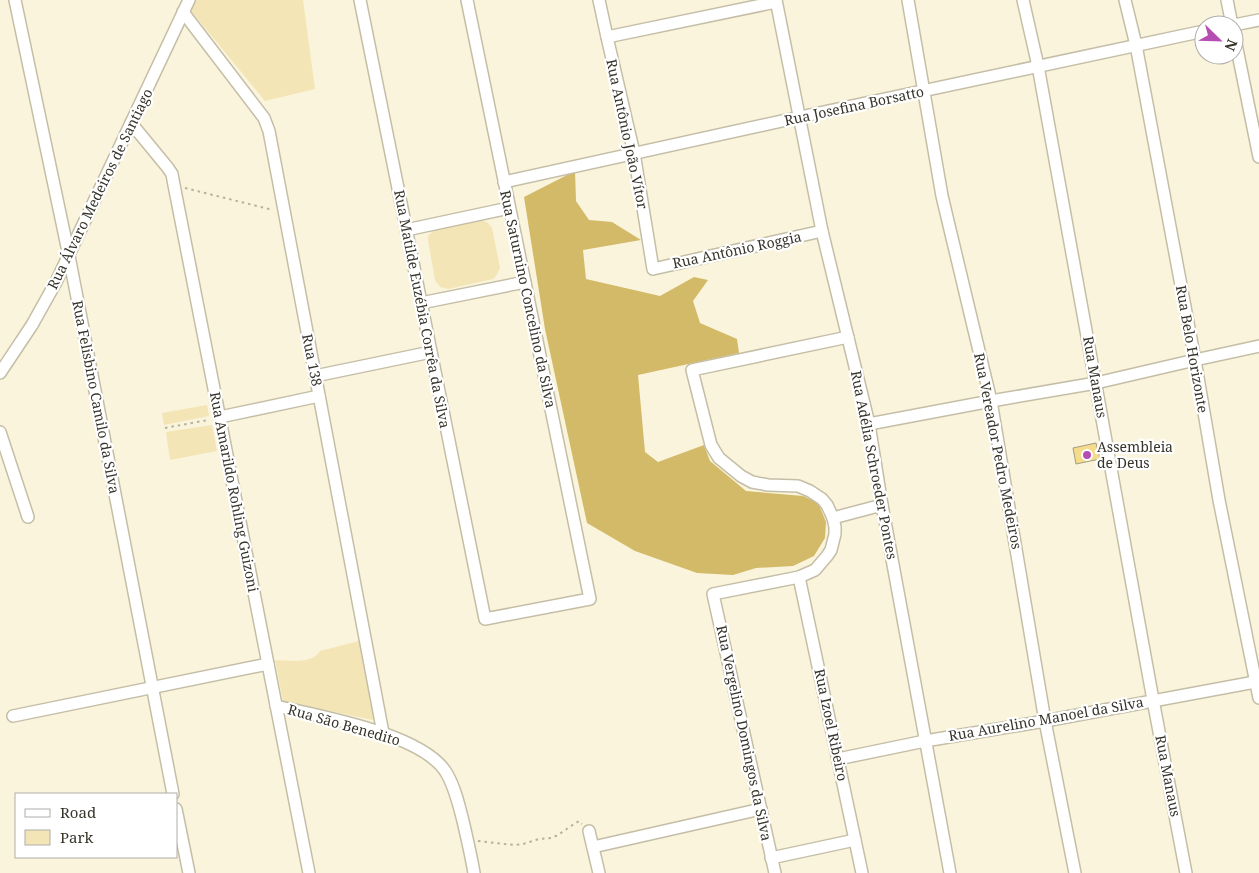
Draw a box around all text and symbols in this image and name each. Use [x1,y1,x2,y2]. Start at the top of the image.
north arrow [1194,15,1244,65]
text: N [1221,36,1242,54]
street label: Rua Antônio João Vítor [602,57,653,211]
street label: Rua Josefina Borsatto [782,81,925,130]
street label: Rua Álvaro Medeiros de Santiago [43,85,157,292]
street label: Rua Matilde Euzébia Corrêa da Silva [390,188,455,430]
street label: Rua Saturnino Concelino da Silva [496,188,561,410]
street label: Rua Antônio Roggia [671,227,803,272]
street label: Rua Belo Horizonte [1172,284,1213,414]
street label: Rua Felisbino Camilo da Silva [68,299,125,495]
street label: Rua 138 [298,332,327,388]
street label: Rua Manaus [1079,335,1112,419]
street label: Rua Vereador Pedro Medeiros [970,351,1027,551]
street label: Rua Adélia Schroeder Pontes [847,369,902,561]
street label: Rua Amarildo Rohling Guizoni [206,390,263,594]
place label: Assembleia de Deus [1097,437,1173,472]
marker: Assembleia de Deus [1081,449,1093,461]
street label: Rua Vergelino Domingos da Silva [712,623,777,843]
street label: Rua Izoel Ribeiro [810,667,853,783]
street label: Rua Aurelino Manoel da Silva [947,692,1145,745]
street label: Rua São Benedito [286,699,403,750]
street label: Rua Manaus [1151,733,1186,818]
legend [15,793,178,858]
text: Road [60,802,96,822]
text: Park [60,827,94,847]

